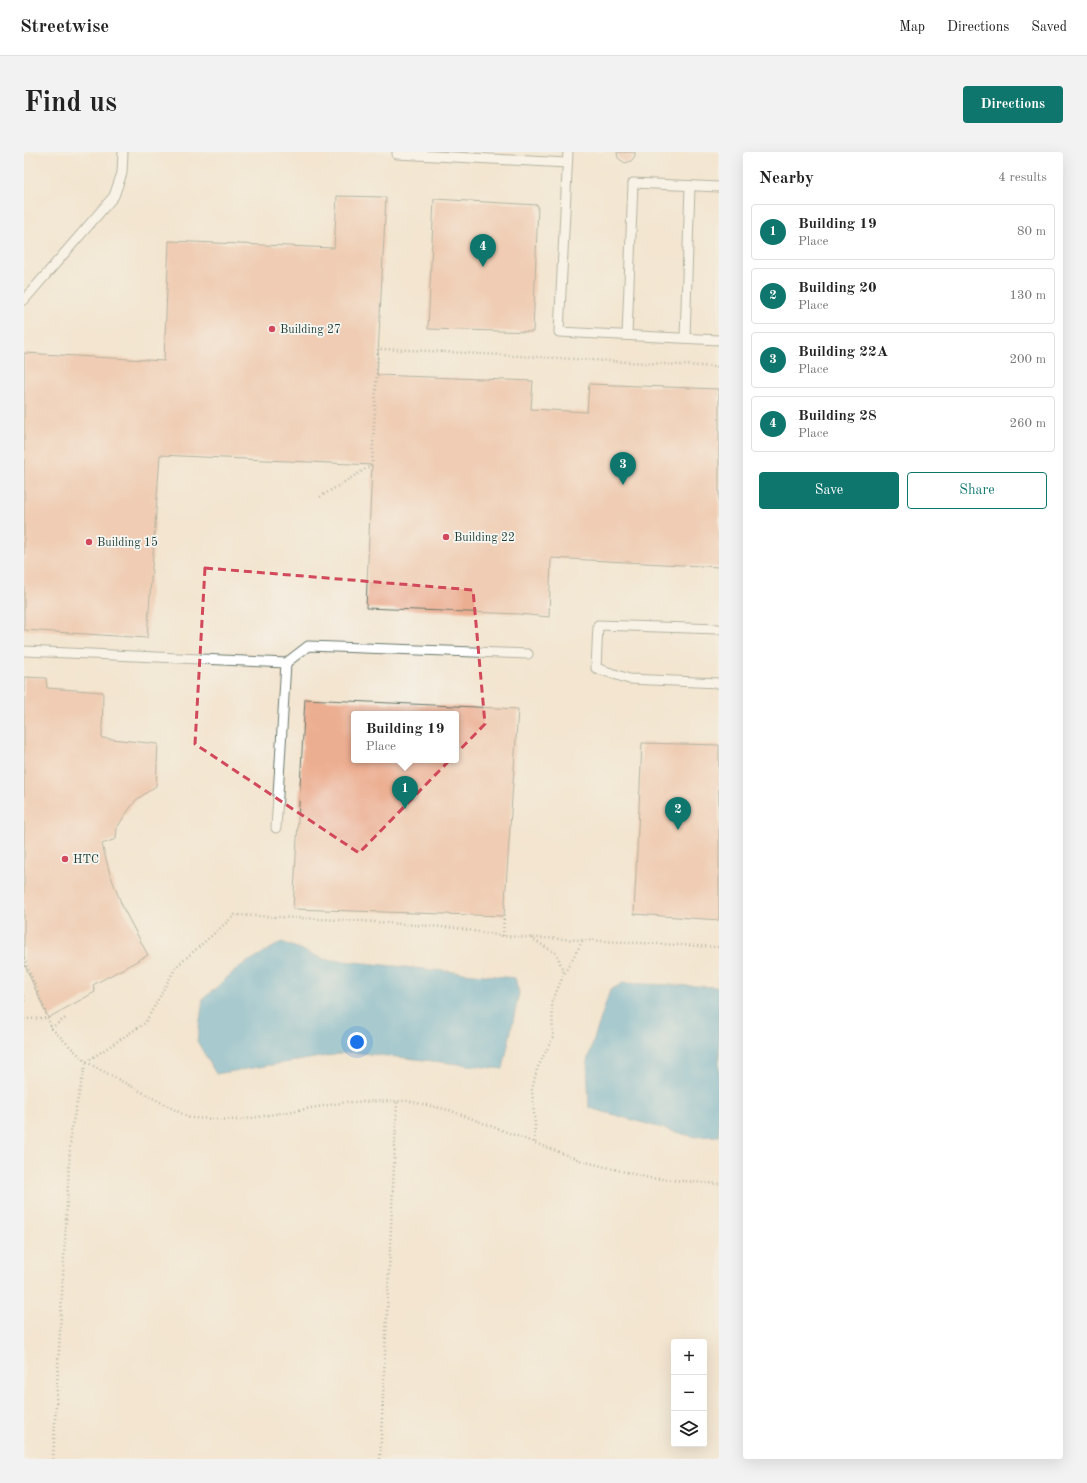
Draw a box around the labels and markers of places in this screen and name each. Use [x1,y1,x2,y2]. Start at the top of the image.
pin: 4 [470,234,496,267]
marker: Building 27 [267,324,277,334]
place label: Building 27 [280,324,341,336]
pin: 3 [610,452,636,485]
marker: Building 22 [441,532,451,542]
place label: Building 22 [454,532,515,544]
place label: Building 15 [97,536,158,549]
marker: Building 15 [84,537,94,547]
pin: 1 [392,776,418,809]
pin: 2 [665,797,691,830]
marker: HTC [60,854,70,864]
place label: HTC [73,854,99,866]

